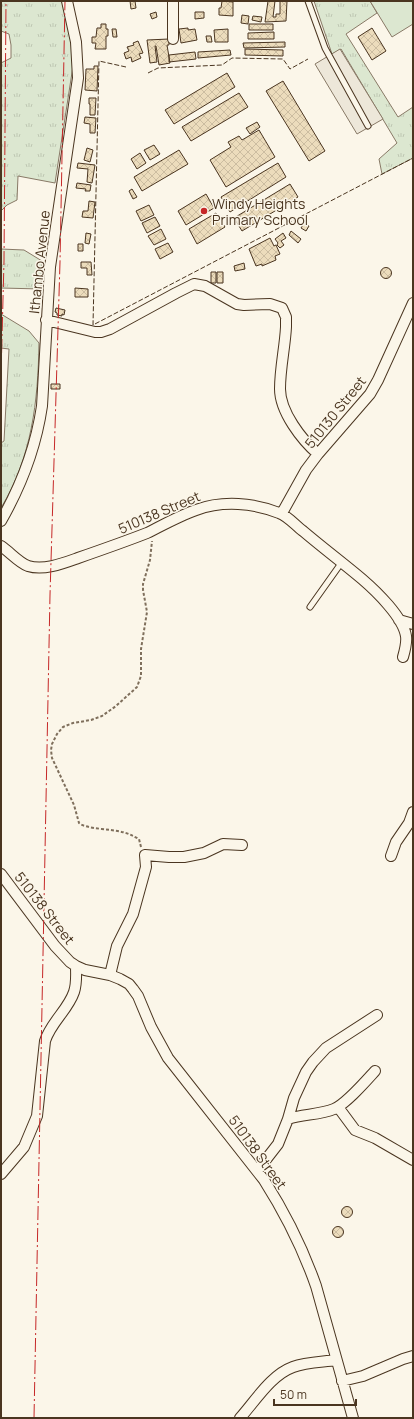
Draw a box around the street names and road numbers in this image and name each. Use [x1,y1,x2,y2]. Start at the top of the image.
street label: Ithambo Avenue [24,209,54,315]
street label: 510130 Street [300,372,370,452]
street label: 510138 Street [115,486,203,538]
street label: 510138 Street [11,868,80,949]
street label: 510138 Street [225,1111,292,1193]

